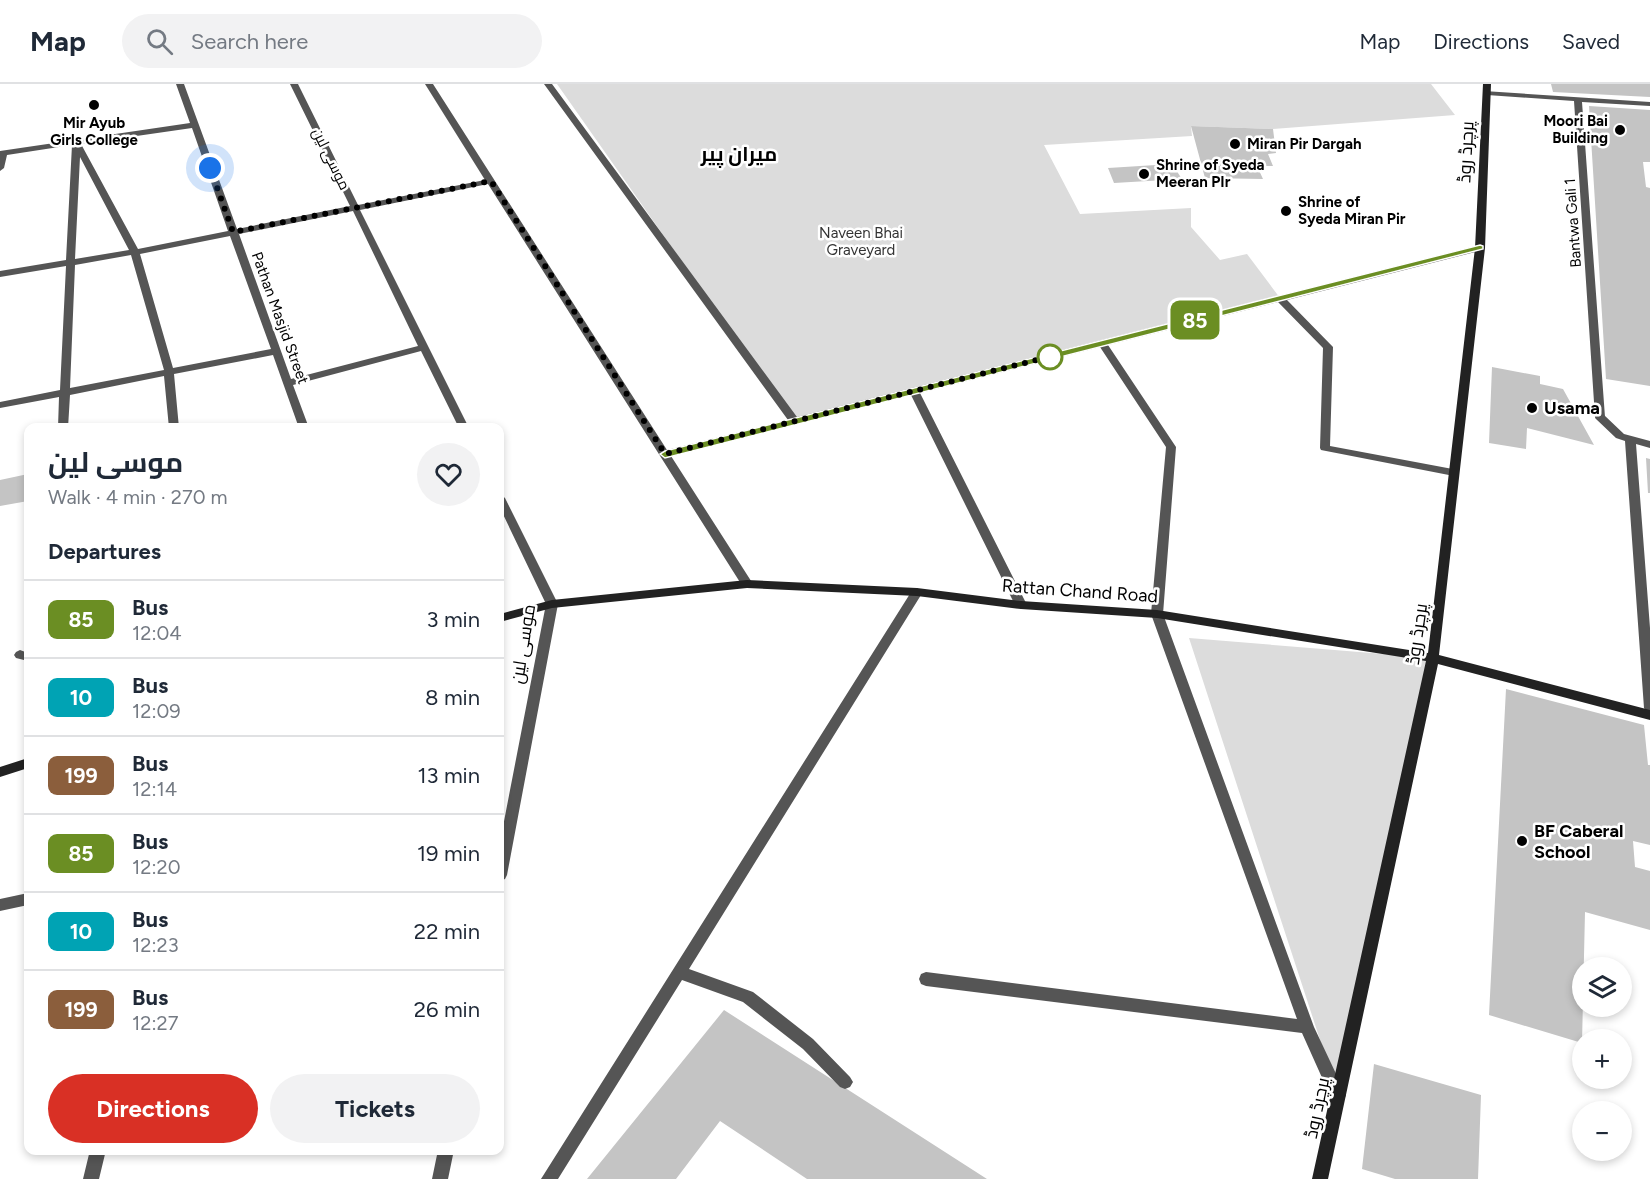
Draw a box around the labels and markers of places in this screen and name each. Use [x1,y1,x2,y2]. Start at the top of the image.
marker: Mir Ayub Girls College [87,98,101,112]
place label: Moori Bai Building [1543,112,1608,147]
place label: Mir Ayub Girls College [50,114,138,149]
marker: Moori Bai Building [1613,123,1627,137]
place label: Miran Pir Dargah [1247,135,1362,153]
marker: Miran Pir Dargah [1228,137,1242,151]
place label: Shrine of Syeda Meeran PIr [1156,156,1265,191]
marker: Shrine of Syeda Meeran PIr [1137,167,1151,181]
place label: Shrine of Syeda Miran Pir [1298,193,1406,228]
marker: Shrine of Syeda Miran Pir [1279,204,1293,218]
unlabelled marker [1037,344,1063,370]
place label: Usama [1544,397,1600,419]
marker: Usama [1525,401,1539,415]
place label: BF Caberal School [1534,820,1623,863]
marker: BF Caberal School [1515,834,1529,848]

